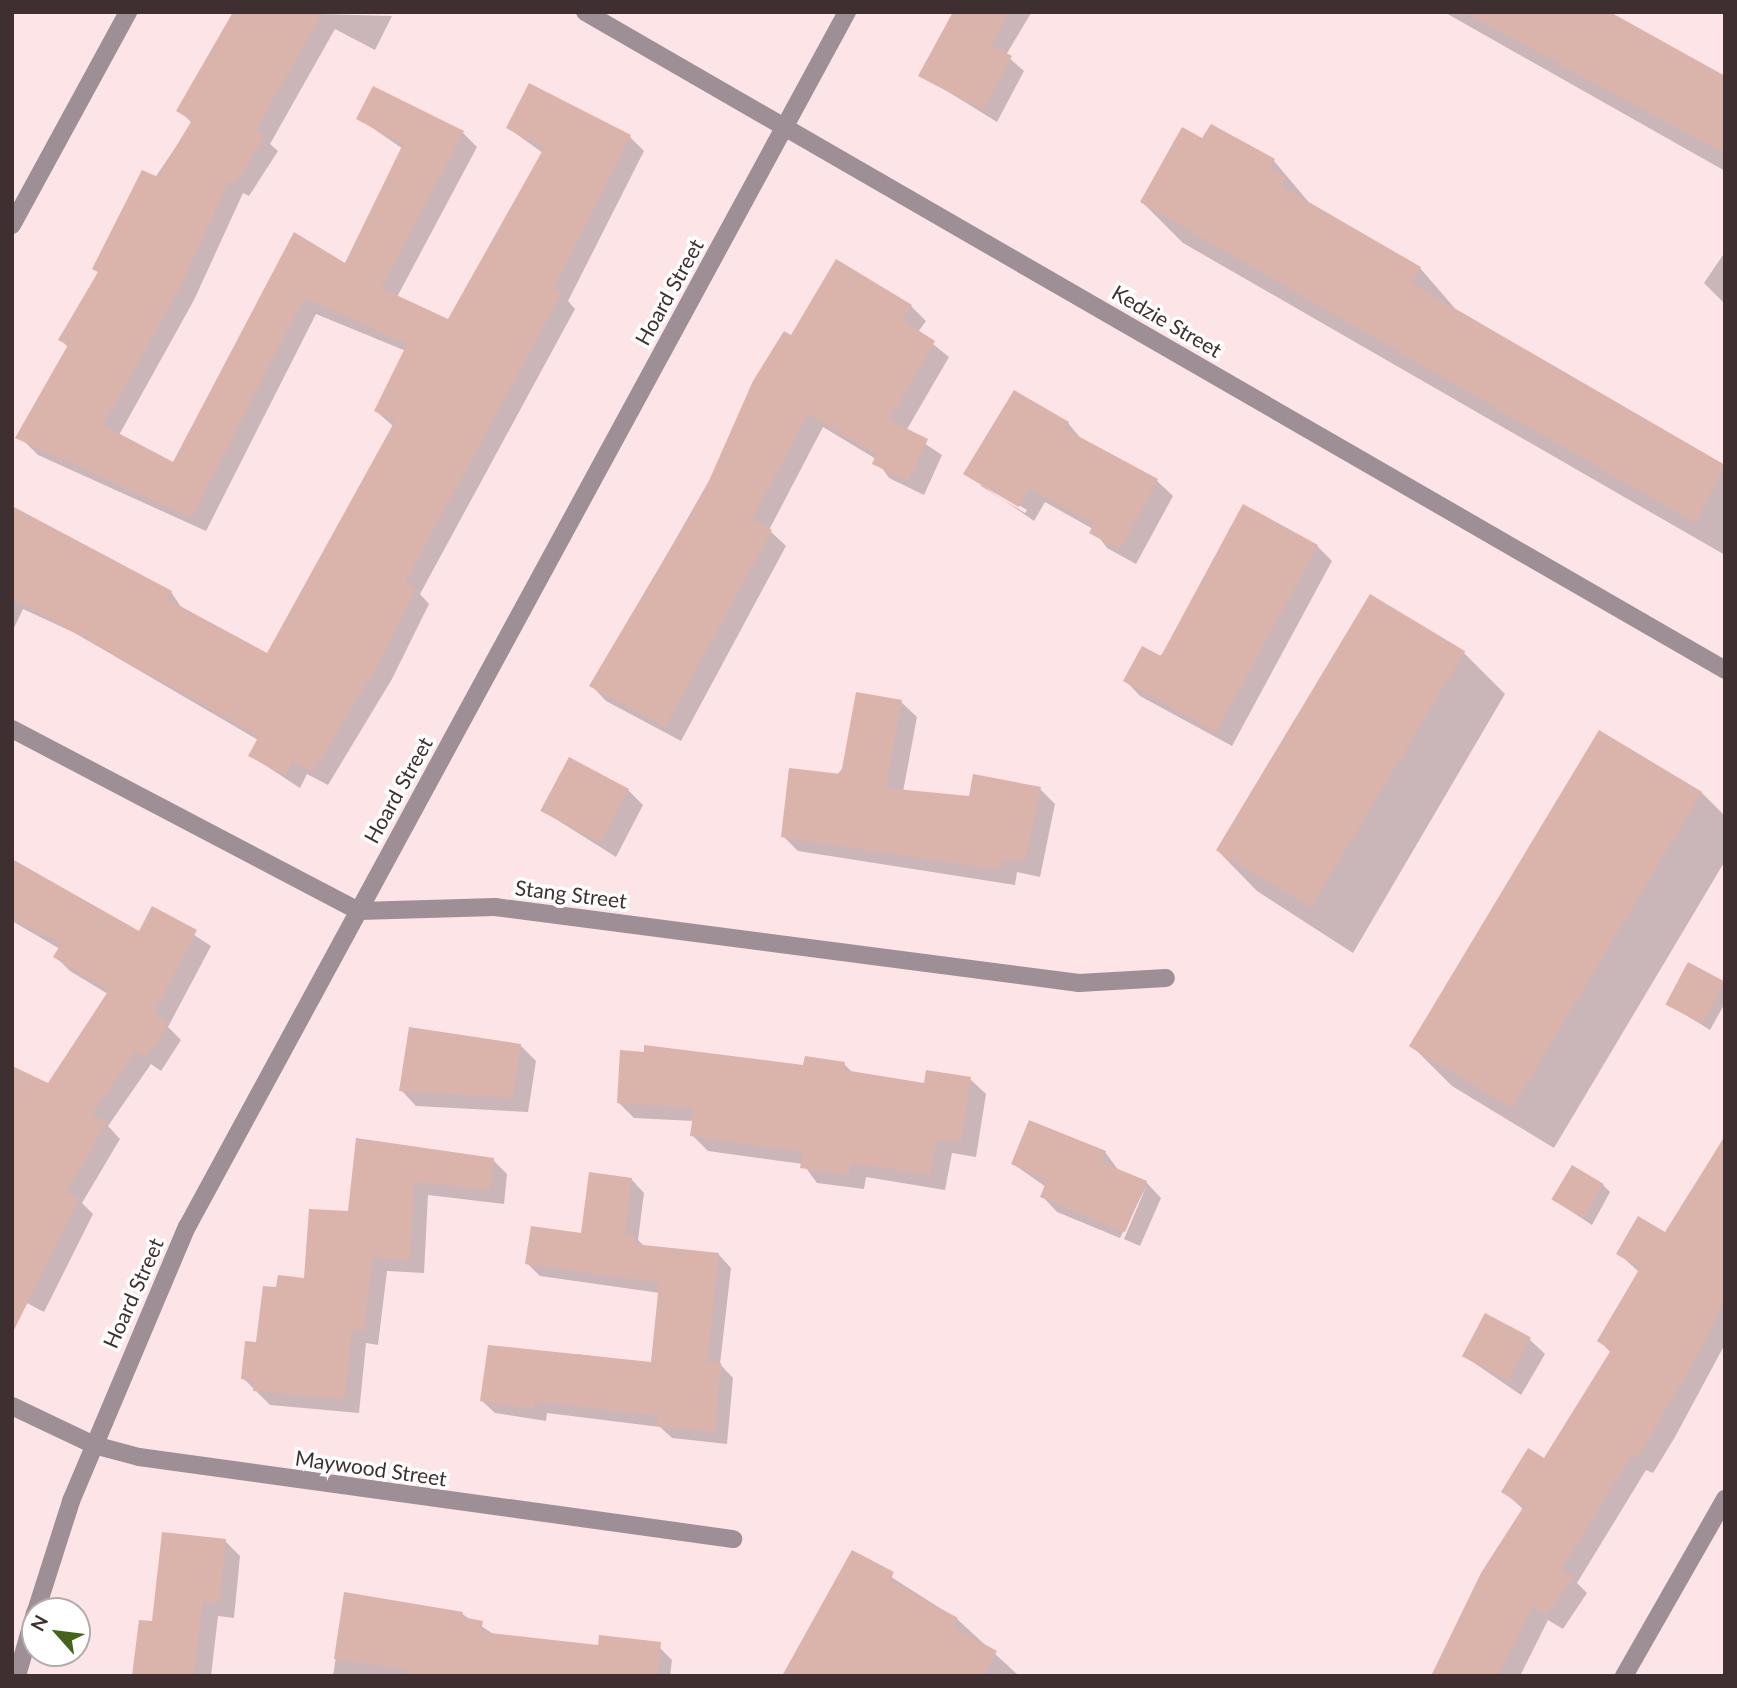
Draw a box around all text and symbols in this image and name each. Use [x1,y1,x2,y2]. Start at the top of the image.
street label: Hoard Street [629,234,709,350]
street label: Kedzie Street [1108,280,1226,362]
street label: Hoard Street [358,732,438,848]
street label: Stang Street [514,875,628,913]
street label: Hoard Street [98,1234,168,1352]
street label: Maywood Street [294,1445,448,1491]
north arrow [21,1597,91,1667]
text: N [25,1611,52,1635]

